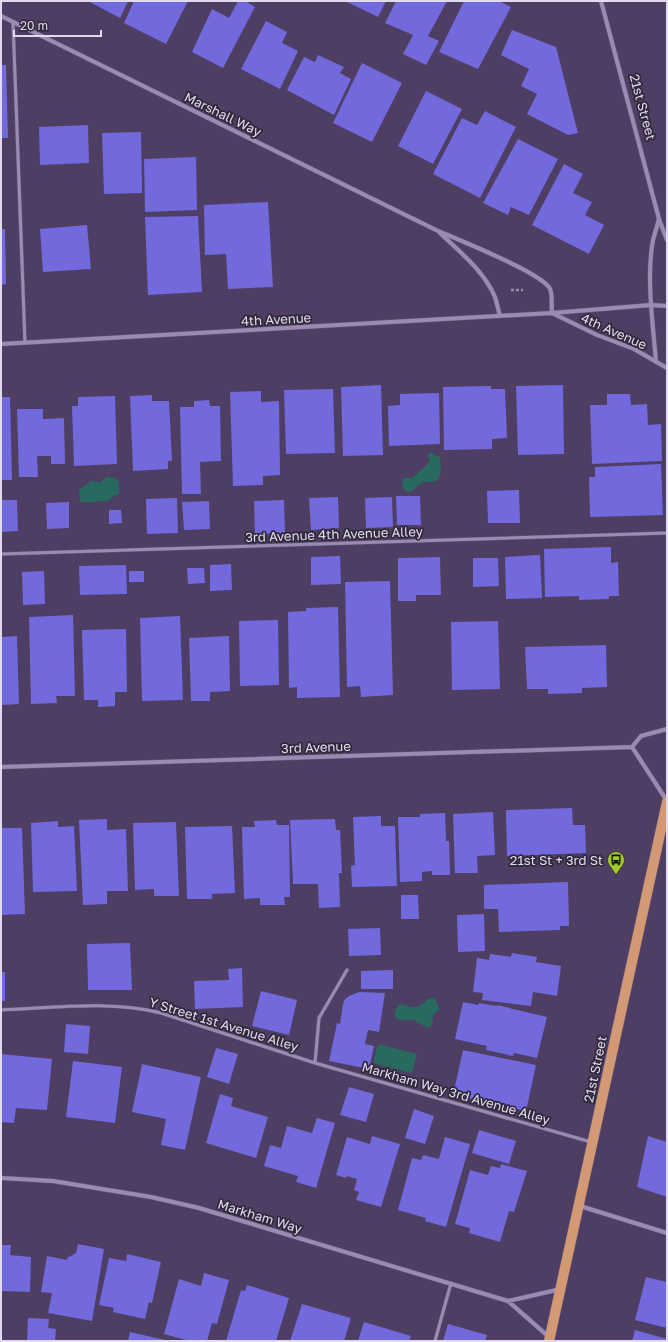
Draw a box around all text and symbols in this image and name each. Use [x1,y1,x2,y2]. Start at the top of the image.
scale bar [14,12,101,38]
text: 20 m [20,18,48,33]
street label: 21st Street [627,72,659,142]
street label: Marshall Way [182,88,265,140]
street label: 4th Avenue [240,309,312,329]
street label: 4th Avenue [579,309,649,353]
street label: 3rd Avenue 4th Avenue Alley [245,523,424,545]
street label: 3rd Avenue [281,738,351,756]
bus stop icon: 21st St + 3rd St [606,850,626,875]
place label: 21st St + 3rd St [510,852,603,868]
street label: Y Street 1st Avenue Alley [147,994,301,1055]
street label: 21st Street [580,1034,610,1104]
street label: Markham Way 3rd Avenue Alley [360,1058,552,1128]
street label: Markham Way [216,1196,305,1237]

